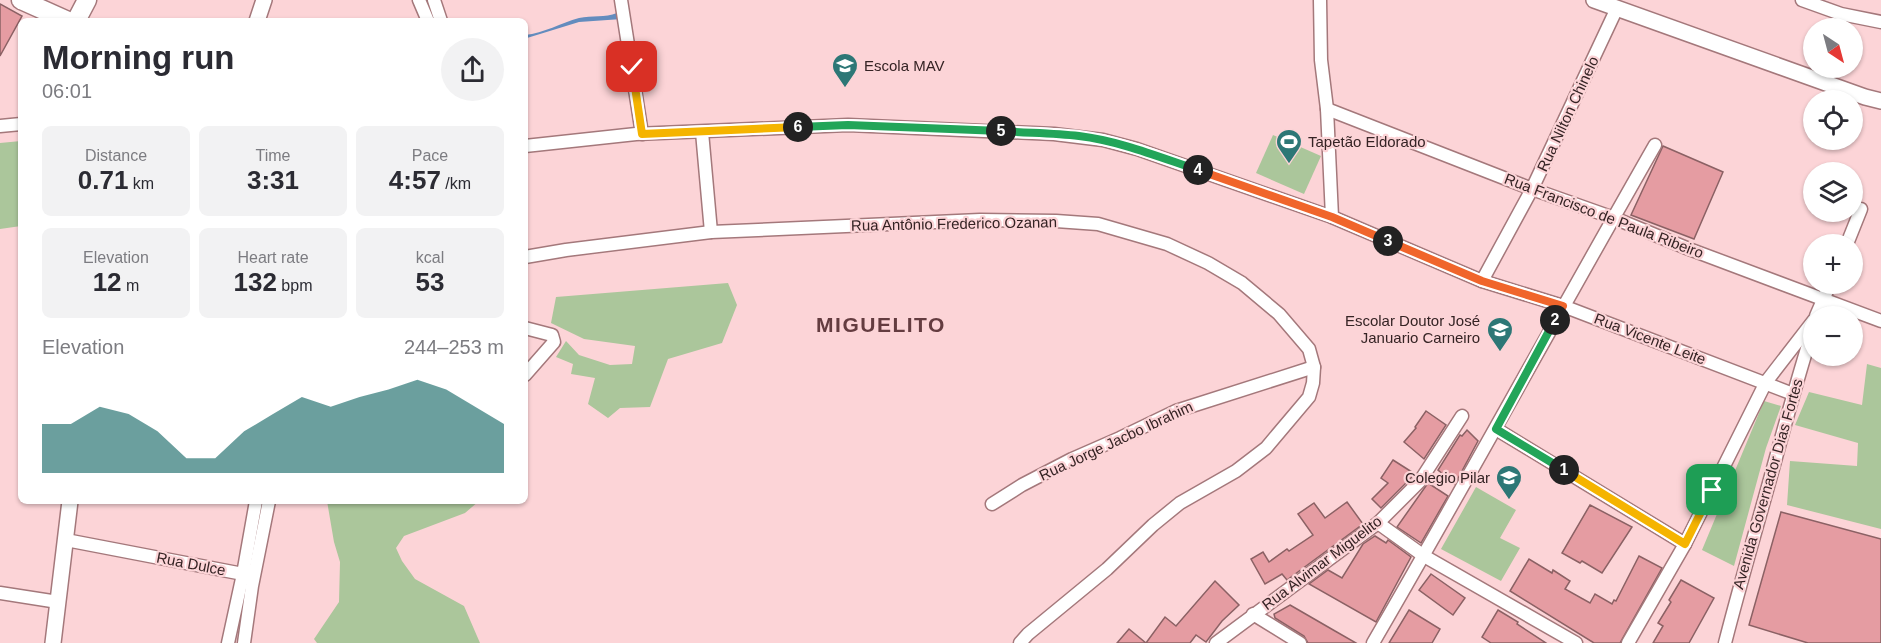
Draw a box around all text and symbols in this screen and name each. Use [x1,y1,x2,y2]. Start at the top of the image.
north arrow [1803,18,1863,78]
map controls [1803,18,1863,366]
button: share [441,38,504,101]
text: Morning run [42,39,234,76]
pin [606,41,657,92]
icon: check [615,50,648,83]
school or university icon: Escola MAV [830,51,860,89]
street label: Rua Nilton Chinelo [1533,54,1602,174]
place label: Escola MAV [864,57,945,74]
text: 06:01 [42,80,92,102]
button: locate [1803,90,1863,150]
pin: 6 [783,112,813,142]
pin: 5 [986,116,1016,146]
text: 6 [794,118,802,135]
text: 5 [997,122,1005,139]
sports icon: Tapetão Eldorado [1274,127,1304,165]
place label: Tapetão Eldorado [1308,133,1426,150]
text: Distance [85,147,147,164]
text: Time [256,147,290,164]
text: Pace [412,147,448,164]
pin: 4 [1183,155,1213,185]
text: 4 [1194,161,1202,178]
button: layers [1803,162,1863,222]
text: 0.71 [78,165,128,195]
text: 3:31 [247,165,299,195]
text: 4:57 [389,165,441,195]
street label: Rua Francisco de Paula Ribeiro [1502,170,1706,261]
text: km [128,175,154,192]
text: /km [441,175,471,192]
street label: Rua Antônio Frederico Ozanan [851,213,1057,234]
pin: 3 [1373,226,1403,256]
text: 3 [1384,232,1392,249]
button: + [1803,234,1863,294]
text: Elevation [83,249,149,266]
text: Heart rate [237,249,309,266]
text: kcal [416,249,444,266]
text: 12 [93,267,122,297]
text: 132 [234,267,277,297]
text: 53 [416,267,444,297]
text: m [122,277,139,294]
text: bpm [277,277,312,294]
pin: 2 [1540,305,1570,335]
button: − [1803,306,1863,366]
street label: Rua Vicente Leite [1592,309,1708,368]
text: 2 [1551,311,1559,328]
place label: Escolar Doutor José Januario Carneiro [1345,312,1480,346]
district label: MIGUELITO [816,313,946,336]
school or university icon: Escolar Doutor José Januario Carneiro [1485,315,1515,353]
text: Elevation [42,336,124,358]
text: 244–253 m [404,336,504,358]
street label: Avenida Governador Dias Fortes [1729,377,1806,591]
street label: Rua Jorge Jacbo Ibrahim [1036,397,1195,484]
pin: 1 [1549,455,1579,485]
text: 1 [1560,461,1568,478]
school or university icon: Colegio Pilar [1494,463,1524,501]
pin [1686,464,1737,515]
place label: Colegio Pilar [1405,469,1490,486]
icon: arrive [1695,473,1728,506]
street label: Rua Alvimar Miguelito [1259,512,1385,613]
street label: Rua Dulce [155,548,227,579]

